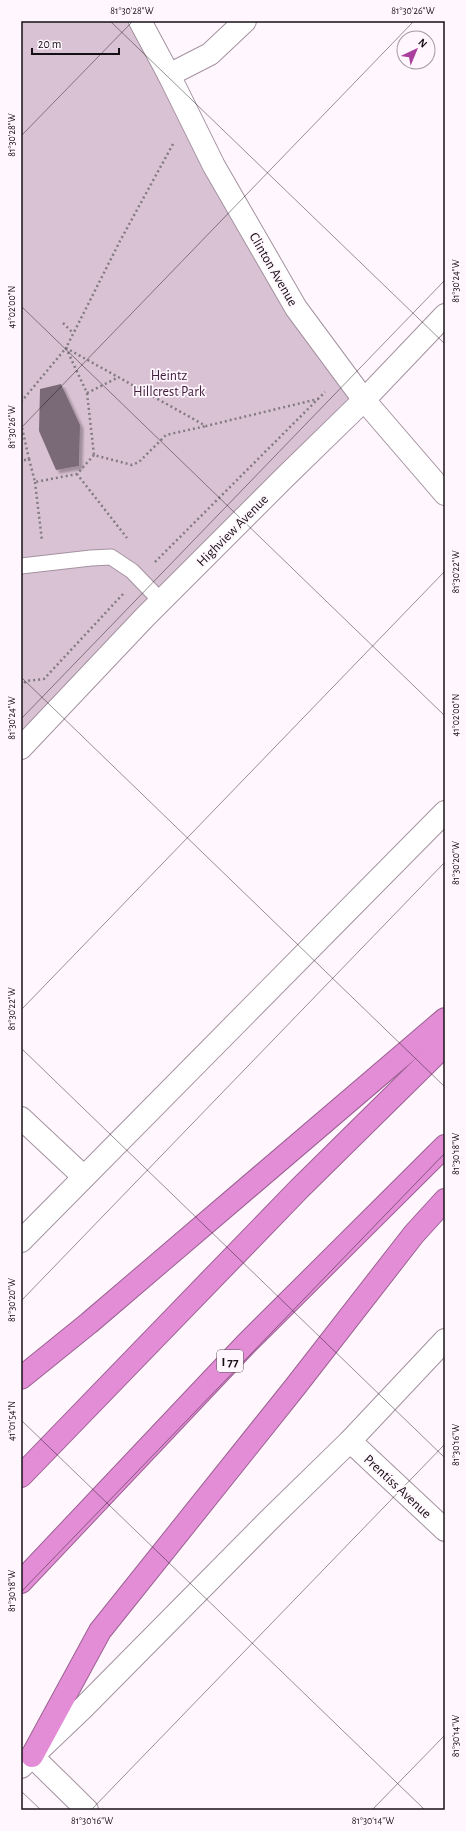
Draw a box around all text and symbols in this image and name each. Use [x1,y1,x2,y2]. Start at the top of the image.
text: 81°30'28"W [110,6,154,16]
text: 81°30'26"W [391,6,435,16]
scale bar [32,30,119,56]
north arrow [396,30,436,70]
text: N [416,37,429,50]
text: 20 m [38,38,61,50]
text: 81°30'28"W [7,113,17,157]
street label: Clinton Avenue [246,230,300,309]
text: 81°30'24"W [451,259,461,303]
text: 41°02'00"N [7,286,17,328]
park label: Heintz Hillcrest Park [133,369,206,399]
text: 81°30'26"W [7,405,17,449]
street label: Highview Avenue [194,492,271,569]
text: 81°30'22"W [451,550,461,594]
text: 41°02'00"N [451,694,461,736]
text: 81°30'24"W [7,696,17,740]
text: 81°30'20"W [451,841,461,885]
text: 81°30'22"W [7,987,17,1031]
text: 81°30'18"W [451,1133,461,1175]
text: 81°30'20"W [7,1278,17,1322]
road number: I 77 [217,1350,243,1372]
text: 41°01'54"N [7,1401,17,1441]
text: 81°30'16"W [451,1424,461,1466]
street label: Prentiss Avenue [361,1452,434,1521]
text: 81°30'18"W [7,1570,17,1612]
text: 81°30'14"W [451,1715,461,1757]
text: 81°30'16"W [71,1816,113,1826]
text: 81°30'14"W [352,1816,394,1826]

